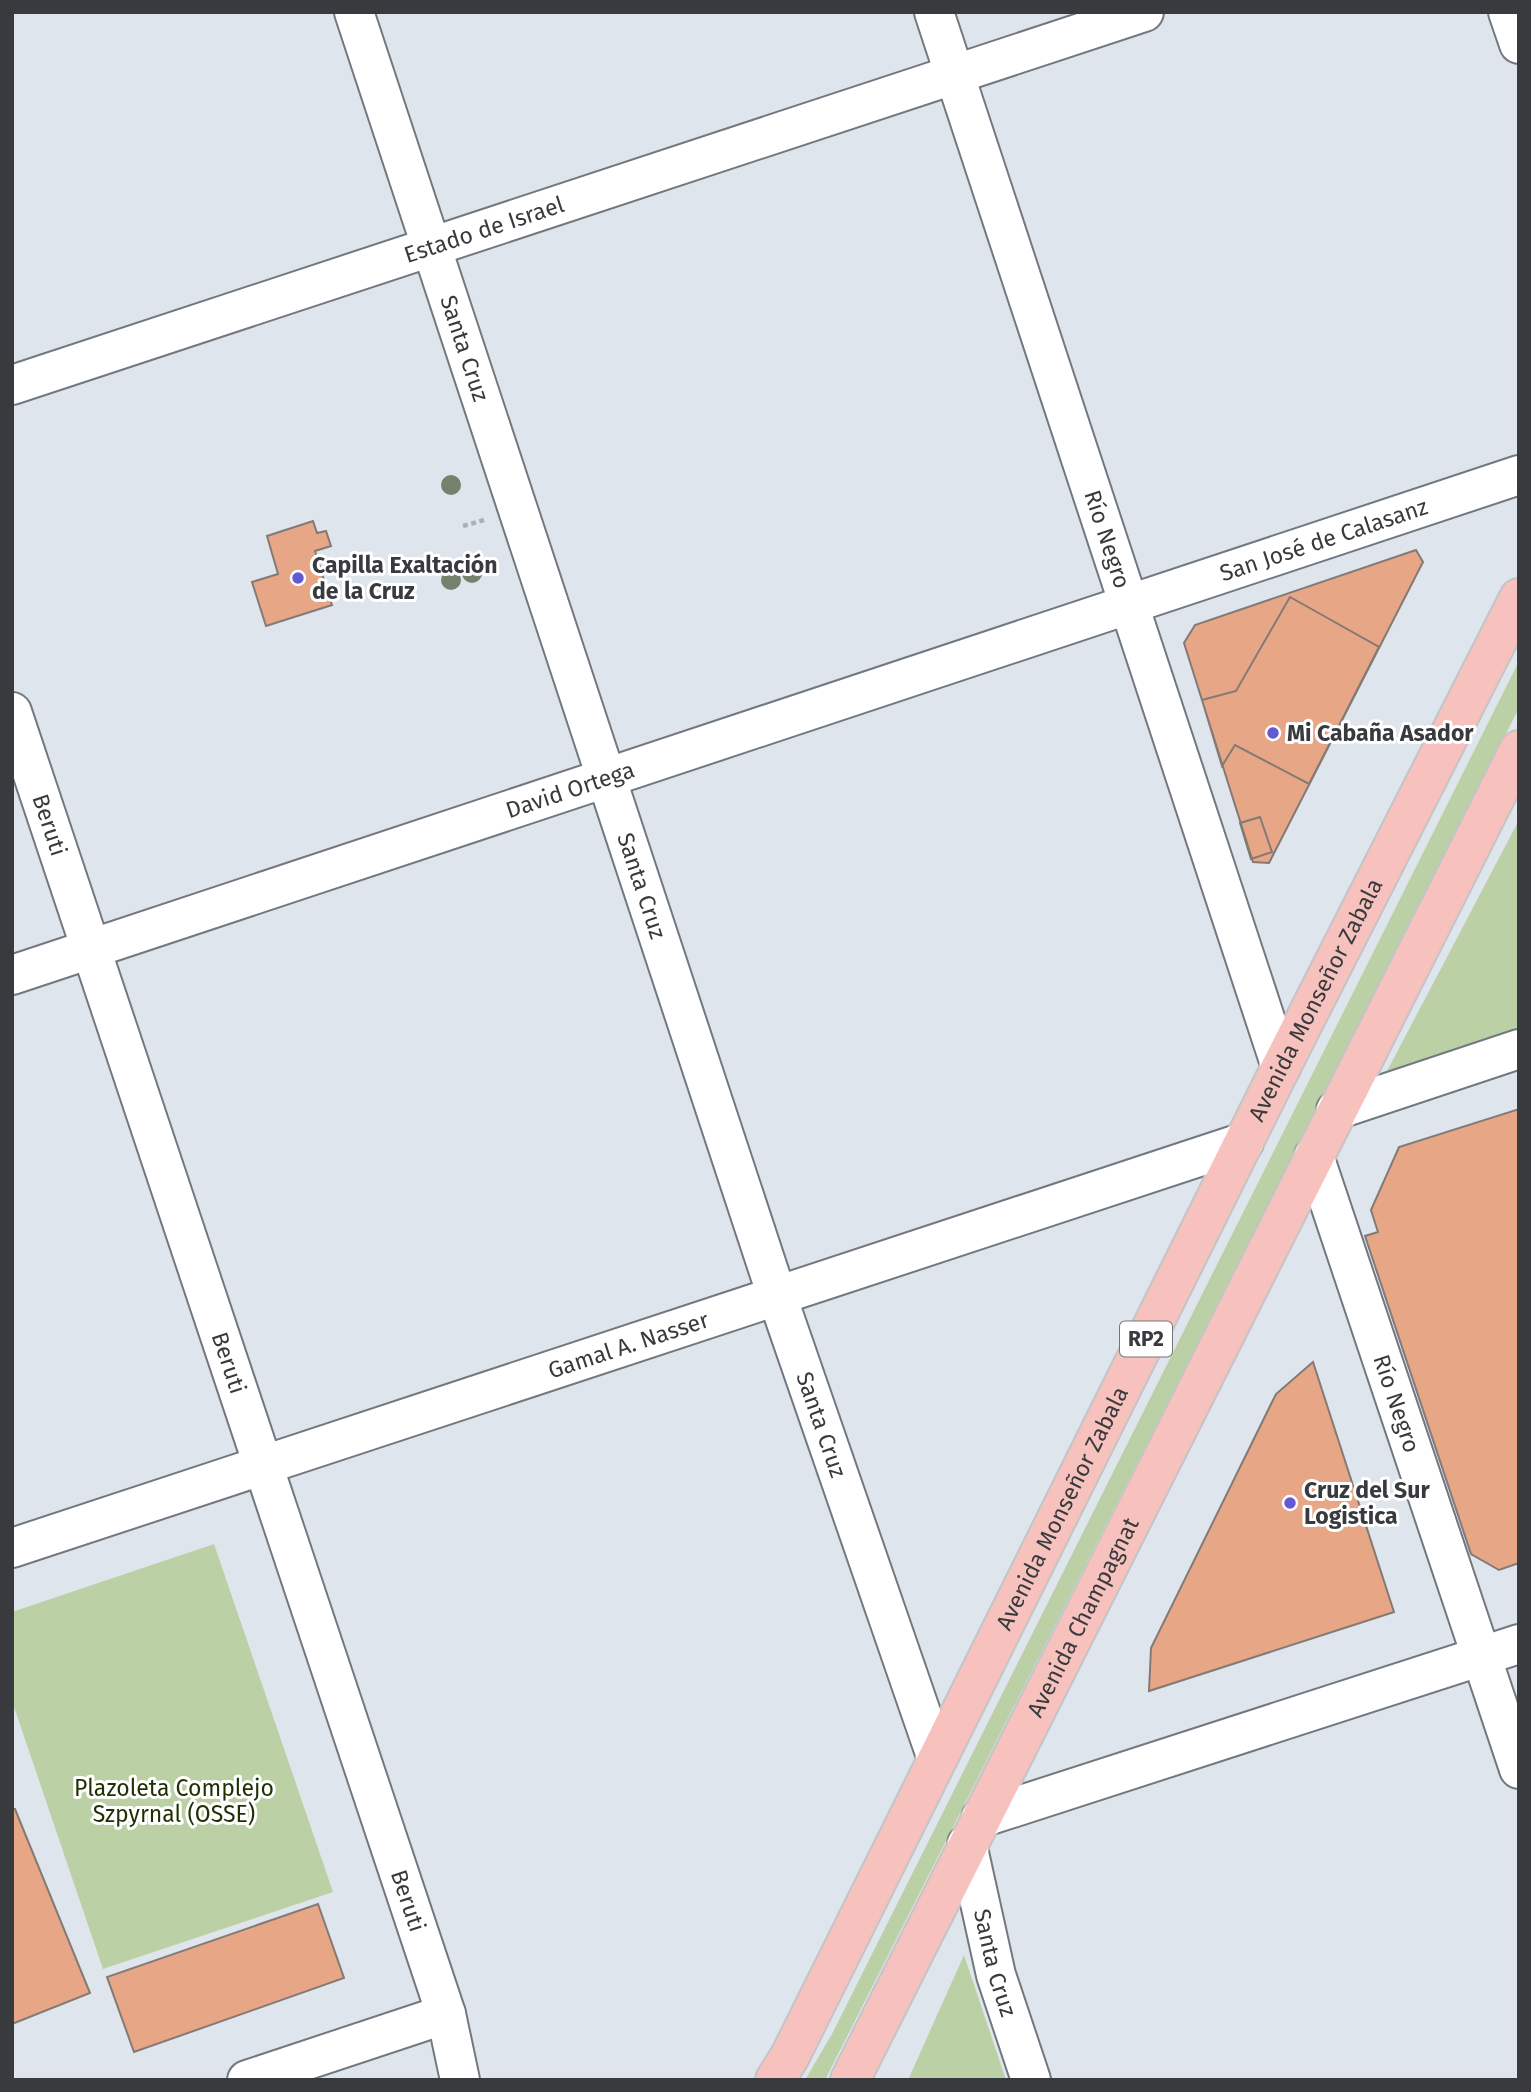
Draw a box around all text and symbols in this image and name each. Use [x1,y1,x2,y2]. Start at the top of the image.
street label: Estado de Israel [400,190,568,269]
street label: Santa Cruz [434,292,495,405]
street label: Río Negro [1078,486,1137,592]
street label: San José de Calasanz [1216,492,1431,587]
place label: Capilla Exaltación de la Cruz [312,551,498,605]
marker: Capilla Exaltación de la Cruz [290,570,306,586]
place label: Mi Cabaña Asador [1287,719,1474,747]
marker: Mi Cabaña Asador [1265,725,1281,741]
street label: David Ortega [502,755,638,824]
street label: Beruti [26,790,73,860]
street label: Santa Cruz [611,829,672,943]
street label: Avenida Monseñor Zabala [1242,874,1388,1126]
street label: Gamal A. Nasser [544,1305,712,1384]
road number: RP2 [1120,1322,1172,1356]
street label: Beruti [206,1328,252,1397]
street label: Río Negro [1367,1351,1426,1456]
street label: Santa Cruz [790,1368,853,1481]
street label: Avenida Monseñor Zabala [990,1382,1134,1635]
place label: Cruz del Sur Logistica [1304,1476,1430,1530]
marker: Cruz del Sur Logistica [1282,1495,1298,1511]
street label: Avenida Champagnat [1021,1512,1145,1722]
park label: Plazoleta Complejo Szpyrnal (OSSE) [74,1774,274,1828]
street label: Beruti [385,1866,432,1935]
street label: Santa Cruz [968,1906,1023,2020]

